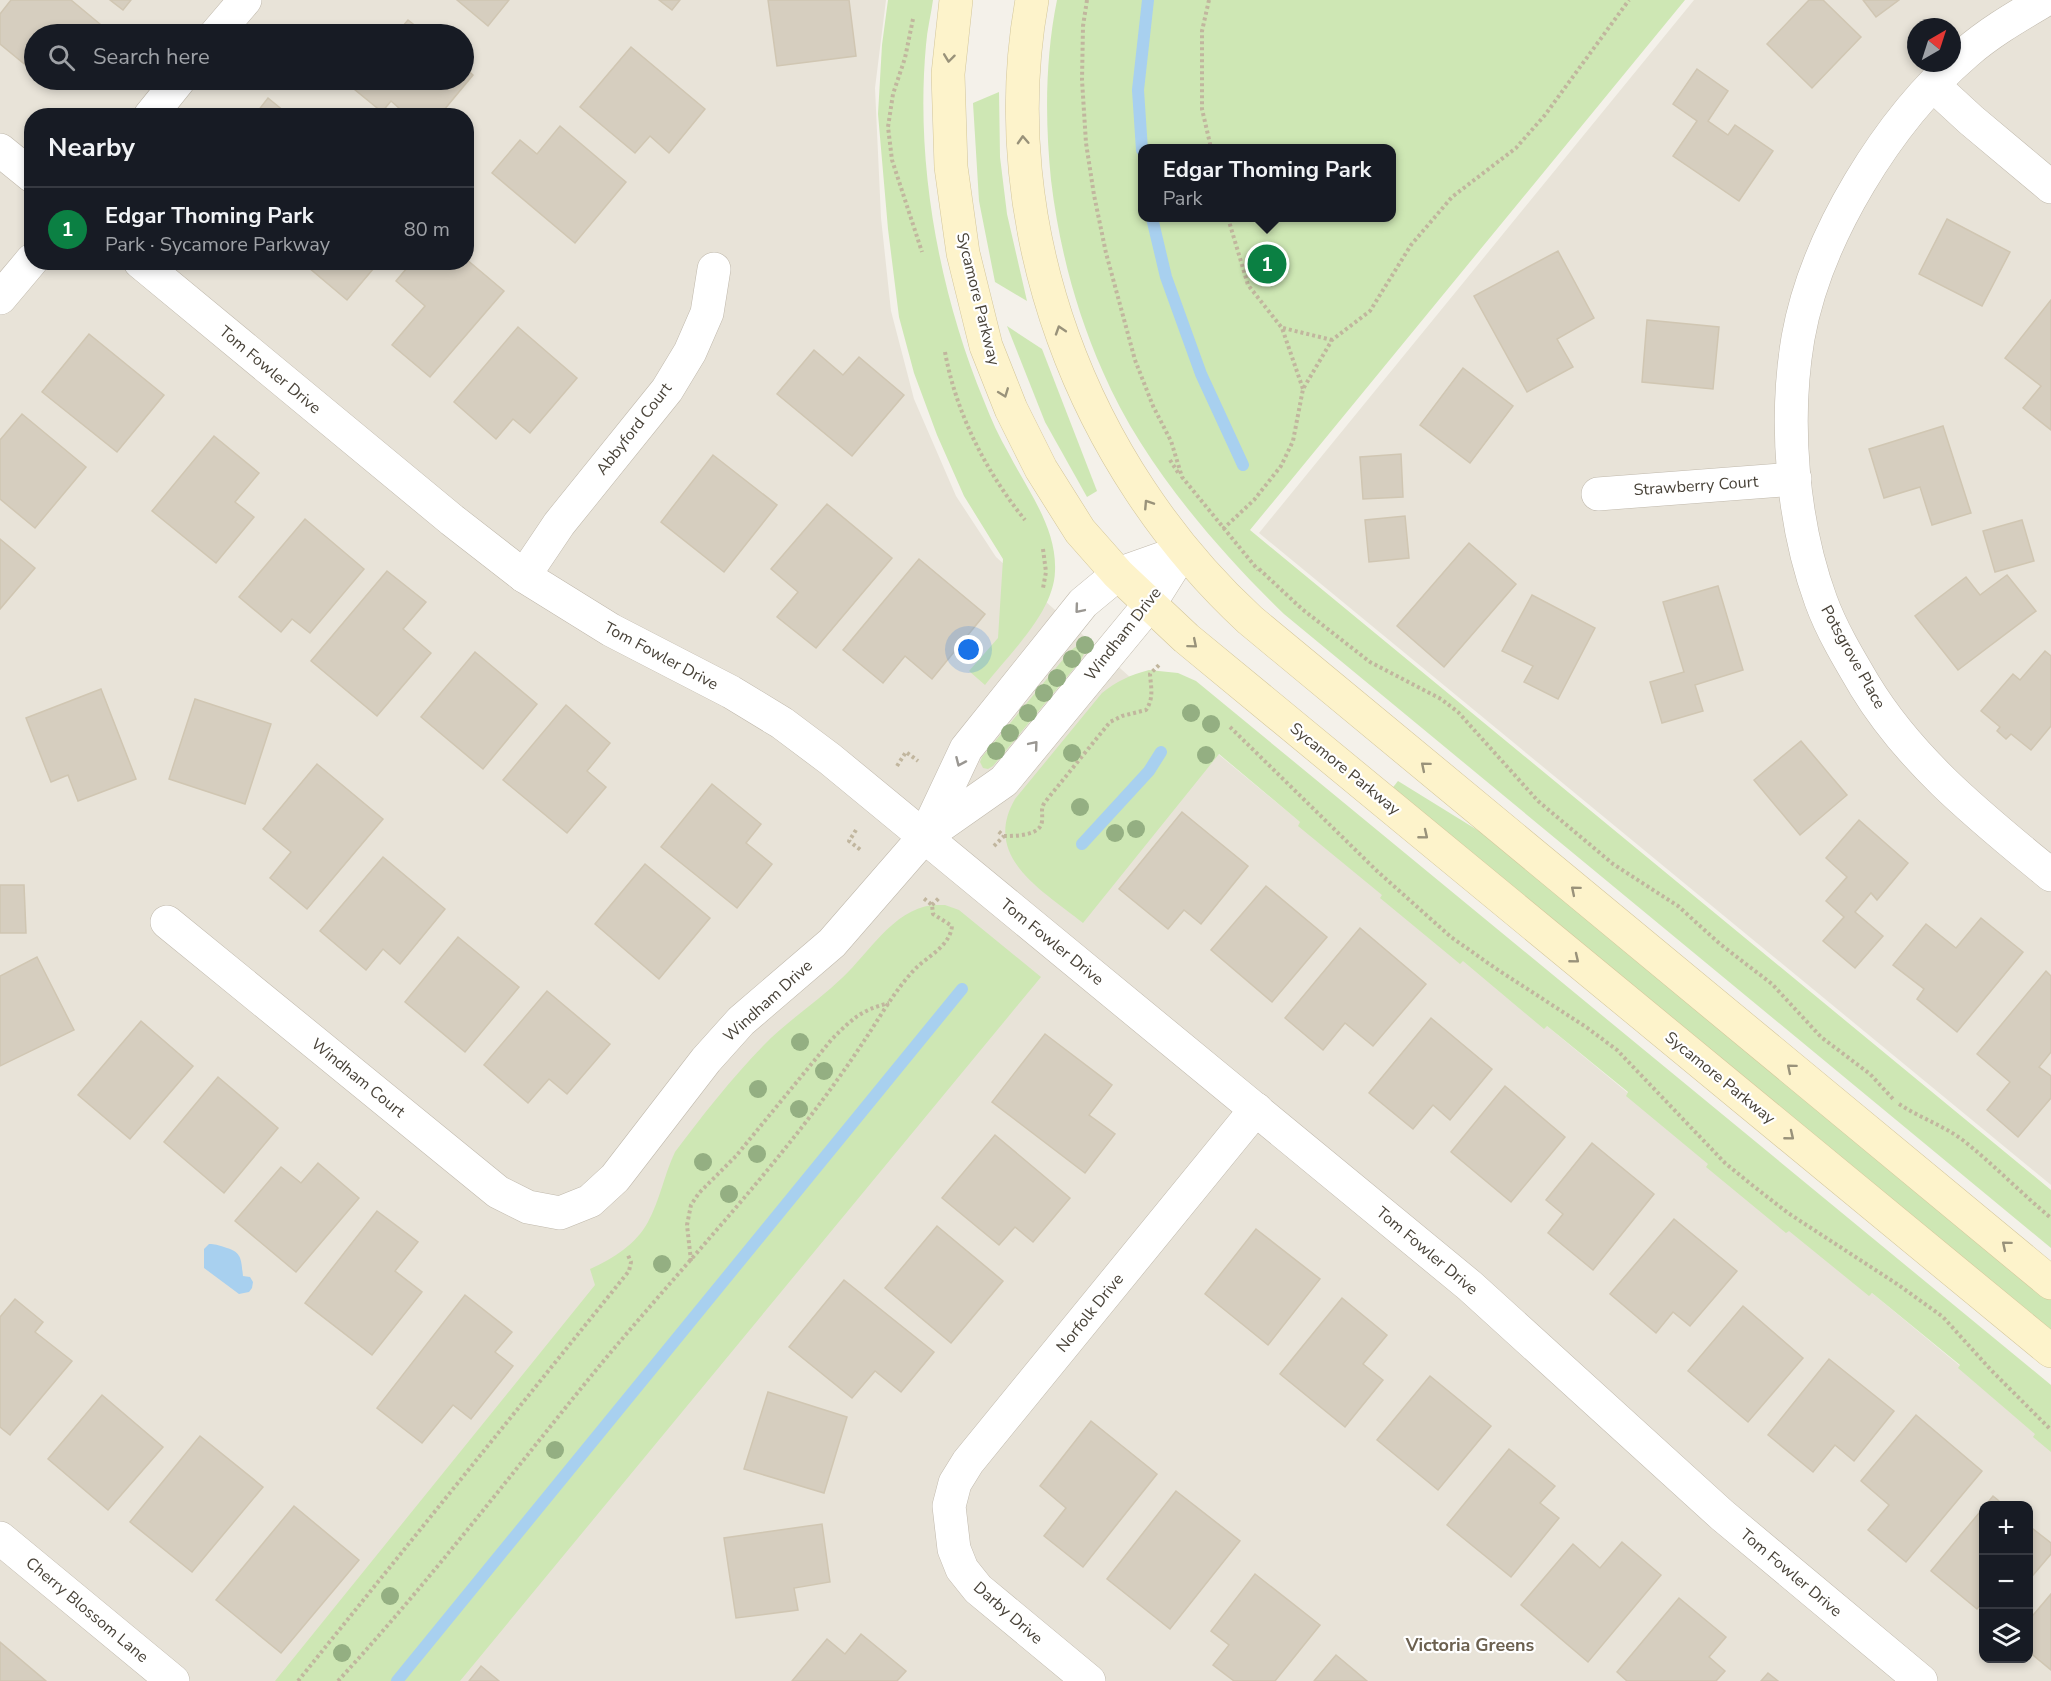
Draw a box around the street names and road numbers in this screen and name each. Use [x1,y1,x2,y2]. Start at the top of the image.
street label: Sycamore Parkway [951,230,1005,368]
street label: Tom Fowler Drive [214,321,326,419]
street label: Abbyford Court [591,378,677,480]
street label: Strawberry Court [1633,471,1759,501]
street label: Windham Drive [1080,583,1166,685]
street label: Potsgrove Place [1815,601,1891,713]
street label: Tom Fowler Drive [600,617,722,695]
street label: Sycamore Parkway [1285,718,1405,821]
street label: Tom Fowler Drive [996,894,1108,990]
street label: Windham Drive [719,955,817,1047]
street label: Sycamore Parkway [1660,1027,1780,1130]
street label: Windham Court [306,1033,410,1123]
street label: Tom Fowler Drive [1371,1202,1483,1300]
street label: Norfolk Drive [1051,1269,1129,1357]
street label: Tom Fowler Drive [1735,1524,1847,1622]
street label: Cherry Blossom Lane [21,1552,153,1668]
street label: Darby Drive [968,1577,1048,1649]

